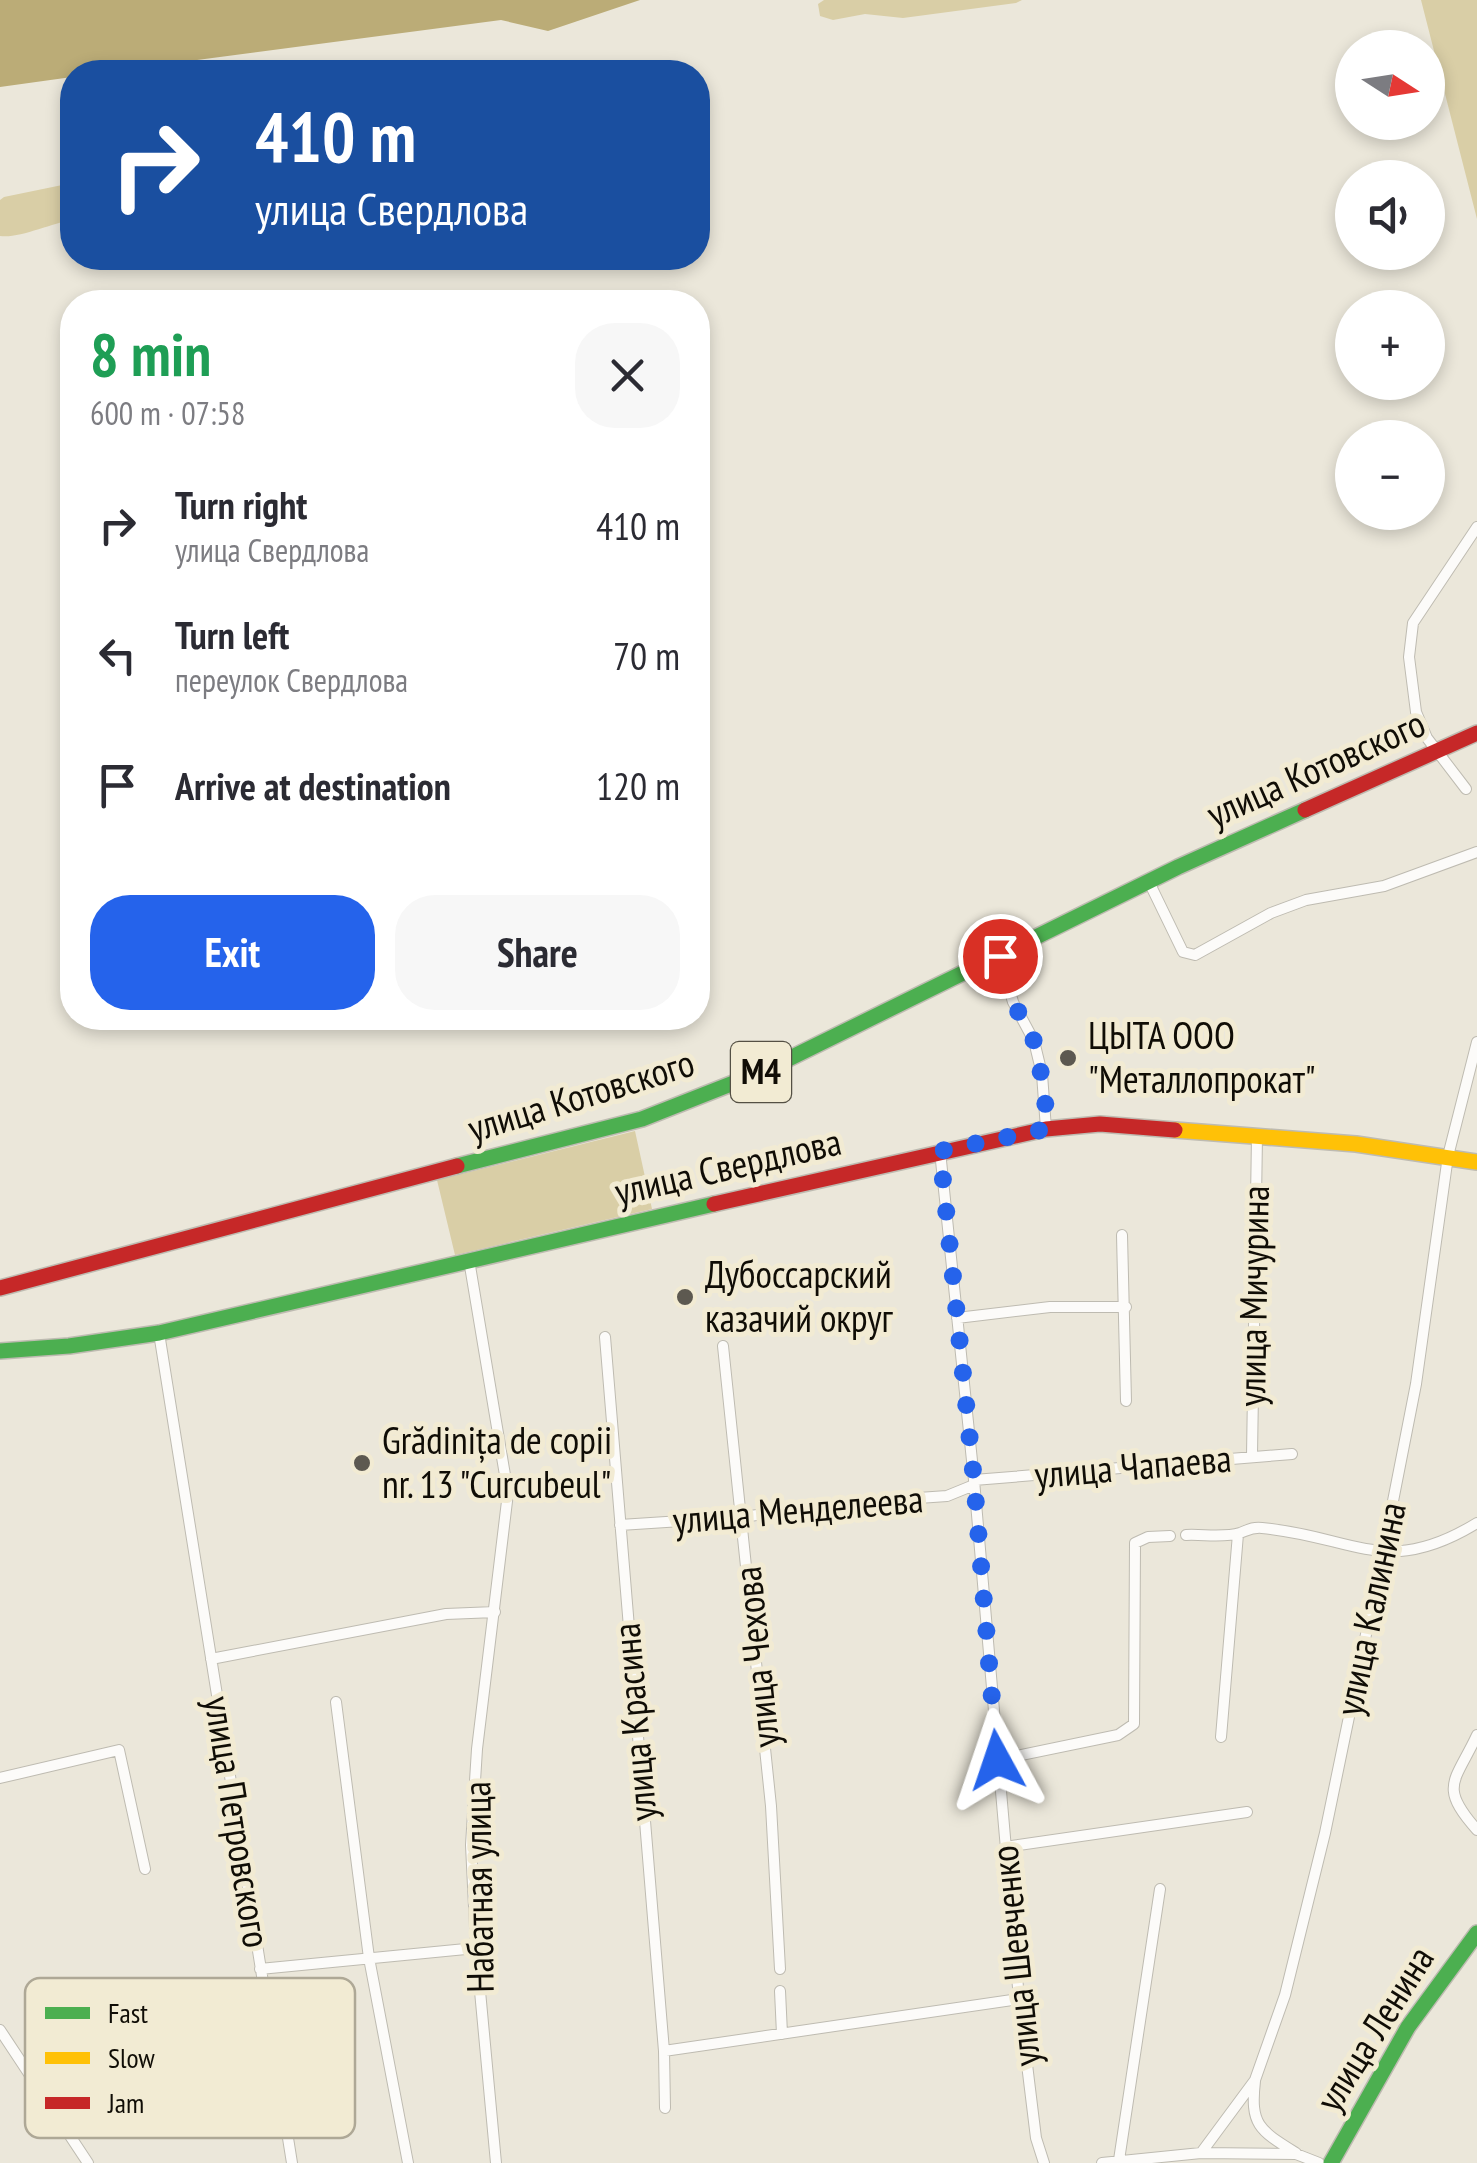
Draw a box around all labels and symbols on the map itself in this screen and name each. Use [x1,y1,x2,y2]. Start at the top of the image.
north arrow [1335,30,1445,140]
street label: улица Котовского [1199,698,1432,838]
pin [958,914,1043,999]
place label: ЦЫТА ООО "Металлопрокат" [1088,1010,1316,1103]
street label: улица Котовского [462,1037,700,1152]
road number: M4 [731,1042,791,1102]
marker: ЦЫТА ООО "Металлопрокат" [1057,1047,1079,1069]
street label: улица Свердлова [610,1116,846,1215]
street label: улица Мичурина [1226,1185,1279,1407]
place label: Дубоссарский казачий округ [705,1249,893,1342]
marker: Дубоссарский казачий округ [674,1286,696,1308]
place label: Grădinița de copii nr. 13 "Curcubeul" [382,1415,612,1508]
street label: улица Чапаева [1032,1432,1233,1499]
marker: Grădinița de copii nr. 13 "Curcubeul" [351,1452,373,1474]
street label: улица Менделеева [671,1473,925,1544]
street label: улица Калинина [1323,1497,1416,1720]
street label: улица Чехова [722,1564,789,1750]
street label: улица Красина [600,1621,667,1823]
street label: улица Петровского [194,1693,283,1951]
position arrow [945,1708,1049,1812]
street label: Набатная улица [451,1781,504,1993]
street label: улица Шевченко [979,1843,1050,2069]
street label: улица Ленина [1304,1937,1444,2120]
legend [25,1978,355,2138]
text: Fast [108,1994,148,2031]
text: Slow [108,2039,155,2076]
text: Jam [107,2084,144,2121]

